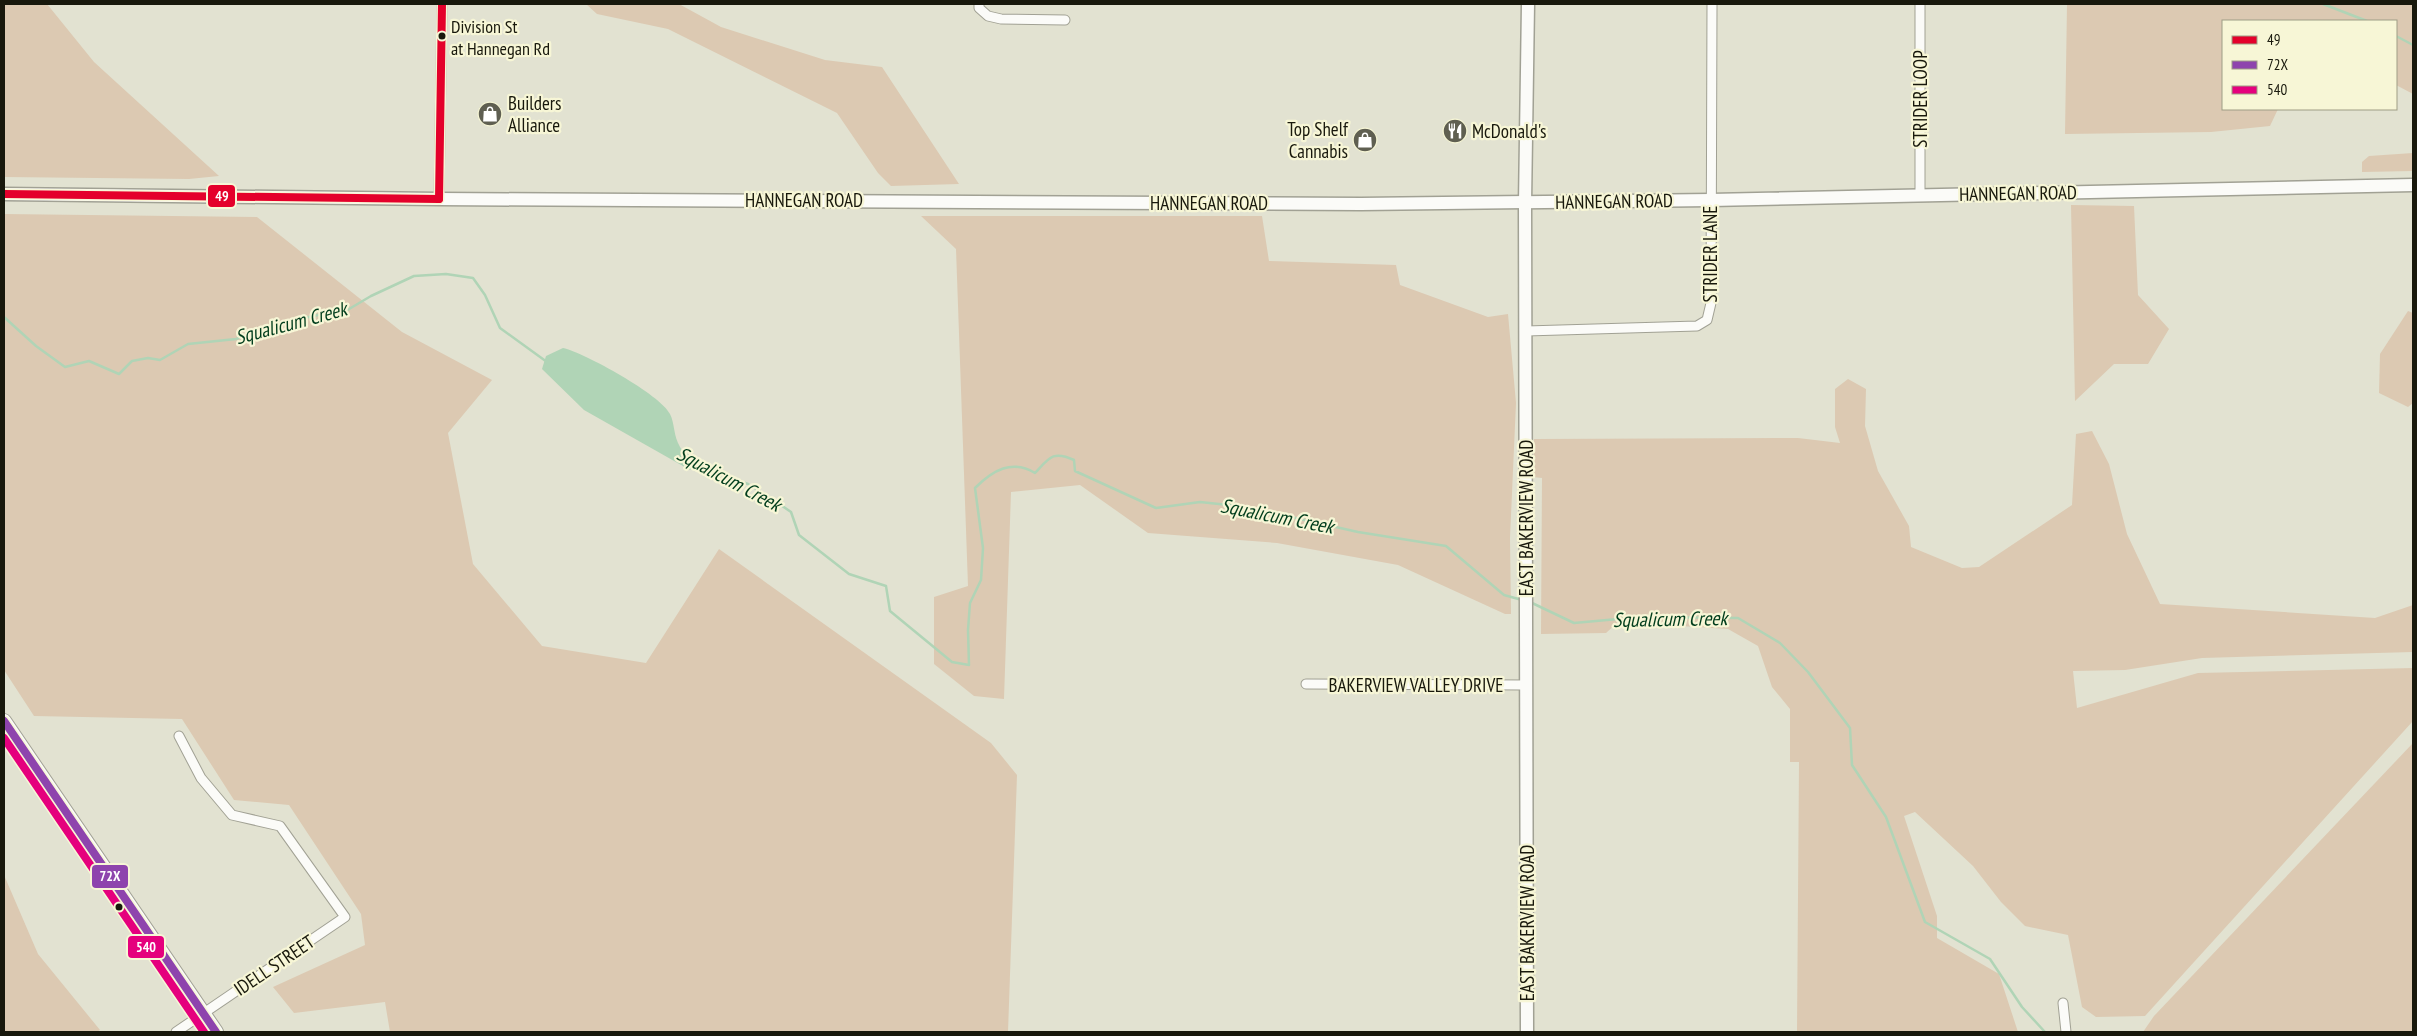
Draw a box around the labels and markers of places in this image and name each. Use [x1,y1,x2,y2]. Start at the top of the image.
place label: Division St at Hannegan Rd [451,15,550,60]
marker: Division St at Hannegan Rd [437,31,447,41]
place label: Builders Alliance [508,91,561,137]
shop icon: Builders Alliance [477,101,503,127]
place label: Top Shelf Cannabis [1287,117,1349,163]
restaurant icon: McDonald's [1442,118,1468,144]
place label: McDonald's [1472,119,1547,143]
shop icon: Top Shelf Cannabis [1352,127,1378,153]
unlabelled marker [114,902,124,912]

